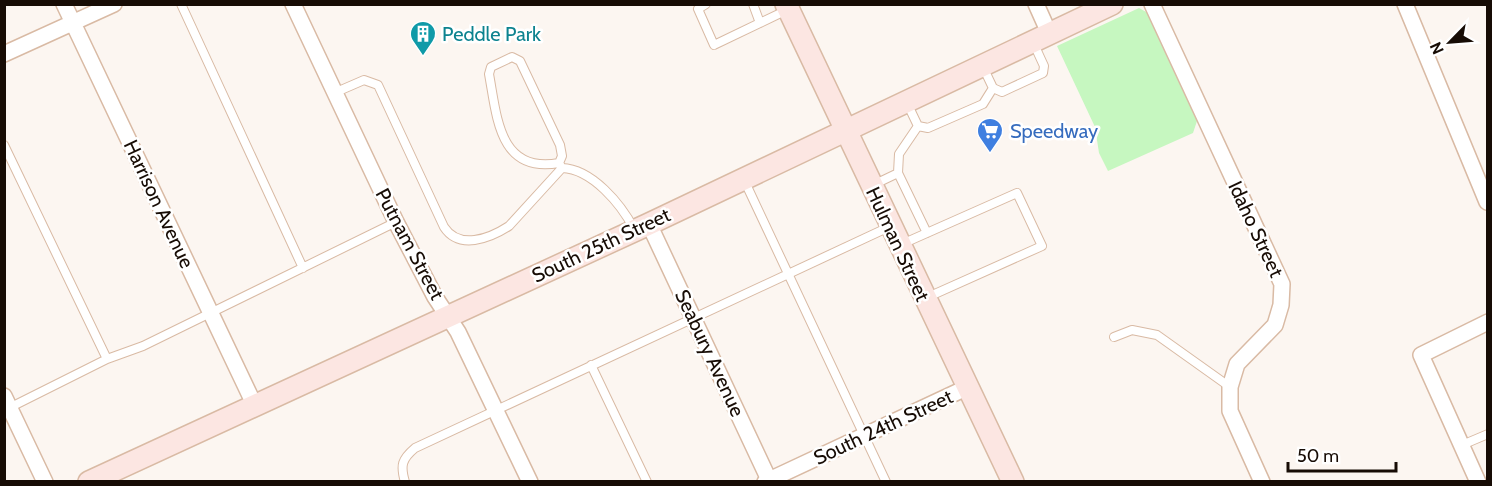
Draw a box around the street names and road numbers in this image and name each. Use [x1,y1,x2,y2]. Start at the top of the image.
street label: Harrison Avenue [119,136,199,272]
street label: Idaho Street [1223,177,1289,281]
street label: Hulman Street [861,183,935,305]
street label: Putnam Street [371,184,450,304]
street label: South 25th Street [528,202,674,288]
street label: Seabury Avenue [670,286,750,420]
street label: South 24th Street [810,384,957,470]

